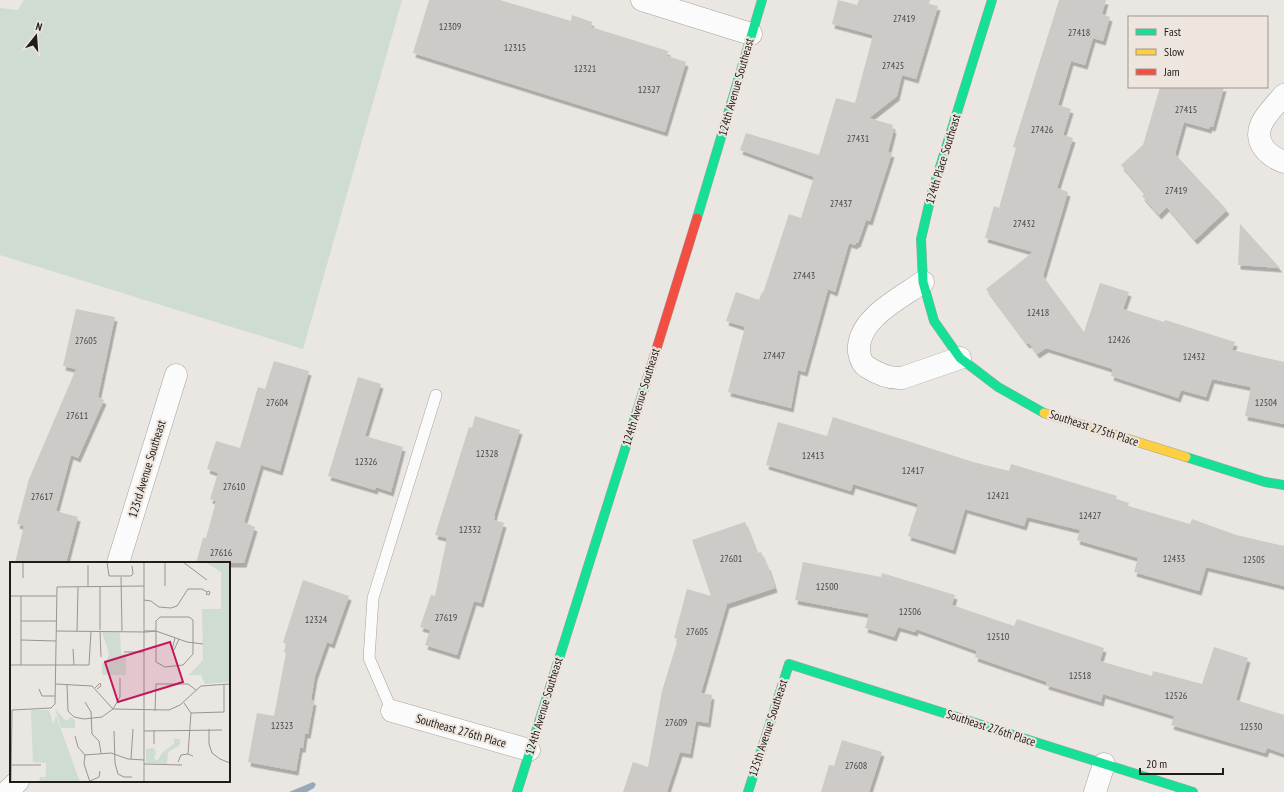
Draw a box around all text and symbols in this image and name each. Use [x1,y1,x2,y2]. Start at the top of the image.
house number: 27419 [893,12,915,25]
north arrow [16,16,56,56]
legend [1128,16,1268,88]
text: N [34,19,44,34]
house number: 12309 [439,20,461,33]
text: Fast [1164,24,1182,39]
house number: 27418 [1068,26,1090,39]
street label: 124th Avenue Southeast [714,36,757,138]
house number: 12315 [504,41,526,54]
text: Slow [1164,44,1185,59]
house number: 27425 [882,59,904,72]
house number: 12321 [574,62,596,75]
text: Jam [1163,64,1180,79]
house number: 12327 [638,83,660,96]
house number: 27415 [1175,103,1197,116]
street label: 124th Place Southeast [922,111,964,206]
house number: 27426 [1031,123,1054,136]
house number: 27431 [847,132,869,145]
house number: 27419 [1165,184,1187,197]
house number: 27437 [830,197,852,210]
house number: 27432 [1013,217,1035,230]
house number: 27443 [793,269,815,282]
house number: 12418 [1027,306,1049,319]
house number: 12426 [1108,333,1131,346]
house number: 27605 [75,334,97,347]
street label: 124th Avenue Southeast [619,346,663,447]
house number: 27447 [763,349,785,362]
house number: 12432 [1183,350,1205,363]
house number: 27604 [266,396,289,409]
house number: 12504 [1255,396,1278,409]
street label: Southeast 275th Place [1048,406,1141,449]
house number: 27611 [66,409,88,422]
street label: 123rd Avenue Southeast [125,418,169,519]
house number: 12328 [476,447,498,460]
house number: 12413 [802,449,824,462]
house number: 12326 [355,455,378,468]
house number: 12417 [902,464,924,477]
house number: 27610 [223,480,246,493]
house number: 12421 [987,489,1009,502]
house number: 27617 [31,490,53,503]
house number: 12427 [1079,509,1101,522]
house number: 12332 [459,523,481,536]
house number: 27616 [210,546,233,559]
house number: 27601 [720,552,742,565]
house number: 12433 [1163,552,1185,565]
house number: 12505 [1243,553,1265,566]
inset map [10,562,230,782]
house number: 12500 [816,580,839,593]
house number: 12506 [899,605,922,618]
house number: 27619 [435,611,457,624]
house number: 12324 [305,613,328,626]
house number: 27605 [686,625,708,638]
house number: 12510 [987,630,1010,643]
street label: 124th Avenue Southeast [522,655,566,756]
house number: 12518 [1069,669,1091,682]
street label: 125th Avenue Southeast [745,677,790,778]
house number: 12526 [1165,689,1188,702]
street label: Southeast 276th Place [945,706,1038,749]
street label: Southeast 276th Place [414,710,508,751]
house number: 27609 [665,716,687,729]
house number: 12323 [271,719,293,732]
house number: 12530 [1240,720,1263,733]
scale bar [1140,750,1223,776]
text: 20 m [1146,756,1167,771]
house number: 27608 [845,759,867,772]

